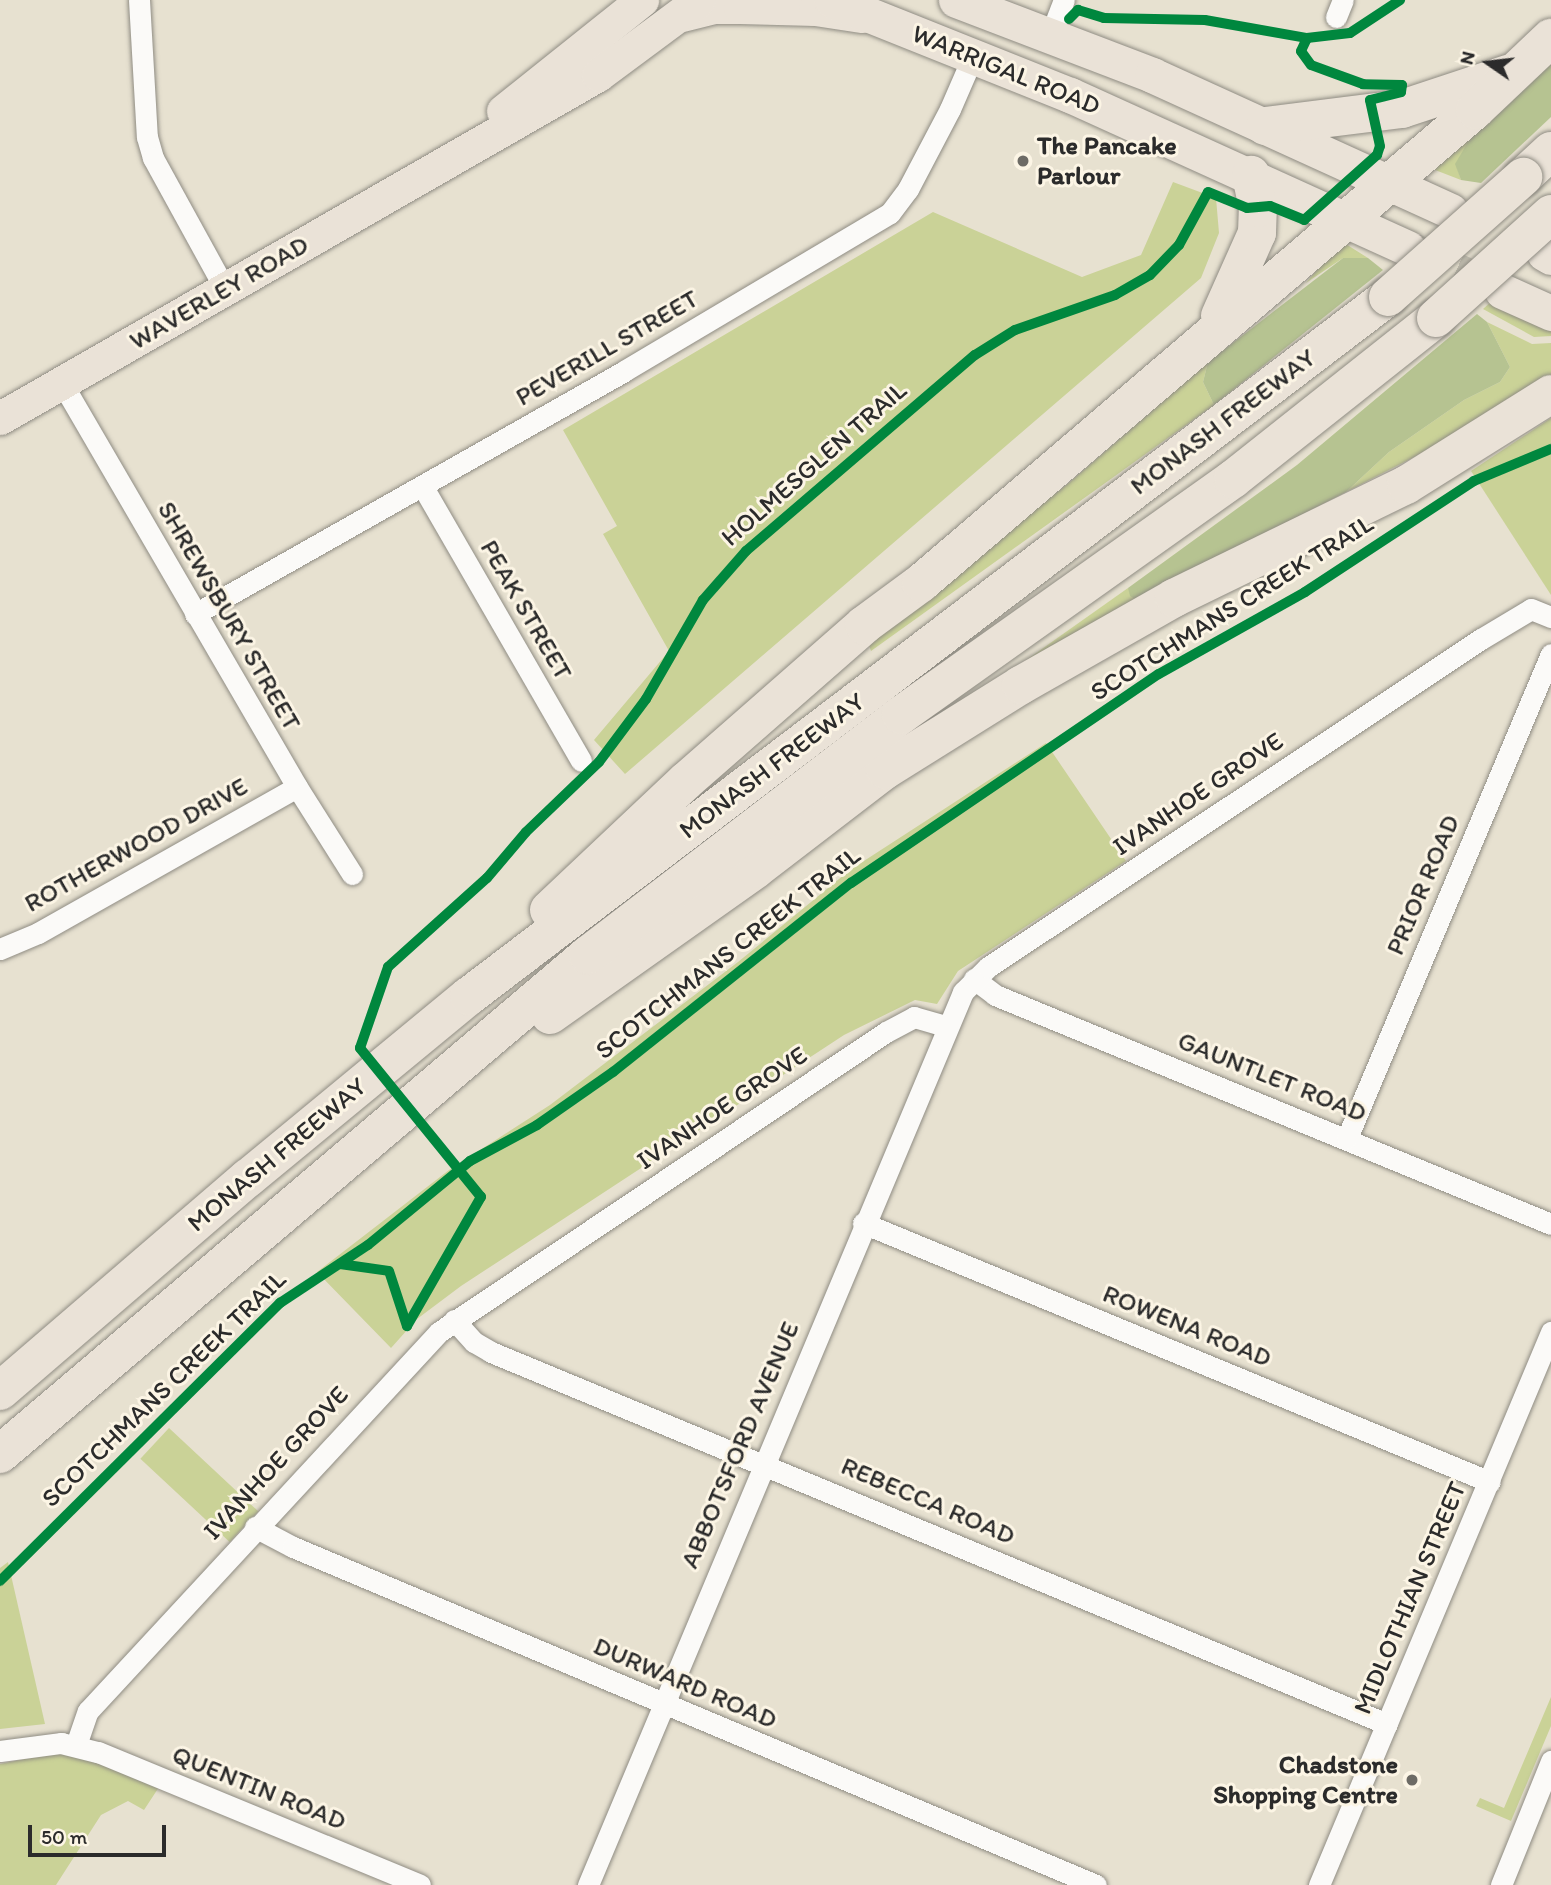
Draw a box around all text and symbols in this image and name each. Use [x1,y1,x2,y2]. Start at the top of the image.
street label: WARRIGAL ROAD [908,18,1104,122]
north arrow [1453,28,1523,98]
text: N [1454,49,1480,67]
place label: The Pancake Parlour [1037,130,1177,192]
marker: The Pancake Parlour [1015,153,1031,169]
street label: WAVERLEY ROAD [124,229,314,357]
street label: PEVERILL STREET [510,283,704,413]
street label: MONASH FREEWAY [1124,342,1322,502]
street label: HOLMESGLEN TRAIL [715,375,913,553]
street label: SHREWSBURY STREET [151,496,307,736]
street label: SCOTCHMANS CREEK TRAIL [1086,508,1378,708]
street label: PEAK STREET [473,534,579,686]
street label: MONASH FREEWAY [673,686,871,846]
street label: IVANHOE GROVE [1107,725,1289,863]
street label: ROTHERWOOD DRIVE [18,770,254,920]
street label: PRIOR ROAD [1380,810,1466,960]
street label: SCOTCHMANS CREEK TRAIL [590,840,866,1066]
street label: GAUNTLET ROAD [1174,1025,1370,1129]
street label: IVANHOE GROVE [631,1039,813,1177]
street label: MONASH FREEWAY [181,1071,373,1239]
street label: SCOTCHMANS CREEK TRAIL [36,1265,292,1513]
street label: ROWENA ROAD [1098,1278,1276,1374]
street label: ABBOTSFORD AVENUE [674,1317,806,1573]
street label: IVANHOE GROVE [197,1380,355,1546]
street label: REBECCA ROAD [837,1451,1019,1551]
street label: MIDLOTHIAN STREET [1347,1477,1473,1719]
street label: DURWARD ROAD [589,1631,781,1735]
street label: QUENTIN ROAD [168,1739,350,1837]
place label: Chadstone Shopping Centre [1213,1749,1398,1810]
marker: Chadstone Shopping Centre [1404,1772,1420,1788]
scale bar [32,1812,170,1856]
text: 50 m [41,1824,87,1849]

